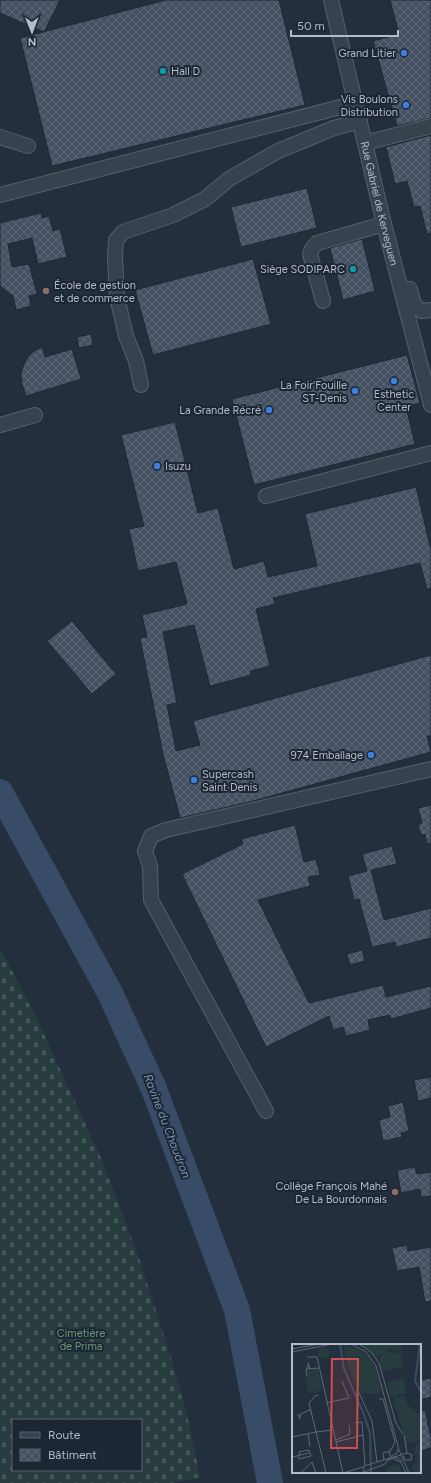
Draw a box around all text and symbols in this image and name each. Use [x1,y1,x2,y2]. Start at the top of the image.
north arrow [12,12,52,52]
scale bar [291,12,398,38]
text: 50 m [297,19,325,33]
text: N [28,35,37,48]
place label: Grand Litier [338,47,396,60]
marker: Grand Litier [399,48,409,58]
place label: Hall D [171,65,200,78]
marker: Hall D [158,66,168,76]
place label: Vis Boulons Distribution [341,93,398,119]
marker: Vis Boulons Distribution [401,100,411,110]
street label: Rue Gabriel de Kerveguen [358,140,401,267]
place label: Siège SODIPARC [260,263,345,276]
marker: Siège SODIPARC [348,264,358,274]
place label: École de gestion et de commerce [54,279,136,305]
marker: École de gestion et de commerce [41,286,51,296]
marker: Esthetic Center [389,376,399,386]
place label: La Foir'Fouille ST-Denis [280,379,347,405]
marker: La Foir'Fouille ST-Denis [350,386,360,396]
place label: Esthetic Center [374,388,414,414]
place label: La Grande Récré [179,404,261,417]
marker: La Grande Récré [264,405,274,415]
place label: Isuzu [165,460,191,473]
marker: Isuzu [152,461,162,471]
place label: 974 Emballage [290,749,363,762]
marker: 974 Emballage [366,750,376,760]
place label: Supercash Saint Denis [202,768,257,794]
marker: Supercash Saint Denis [189,775,199,785]
water label: Ravine du Chaudron [141,1072,193,1180]
place label: Collège François Mahé De La Bourdonnais [276,1180,387,1206]
marker: Collège François Mahé De La Bourdonnais [390,1187,400,1197]
park label: Cimetière de Prima [57,1327,105,1353]
inset map [292,1344,421,1473]
legend [12,1419,142,1471]
text: Route [48,1428,81,1442]
text: Bâtiment [48,1448,97,1462]

